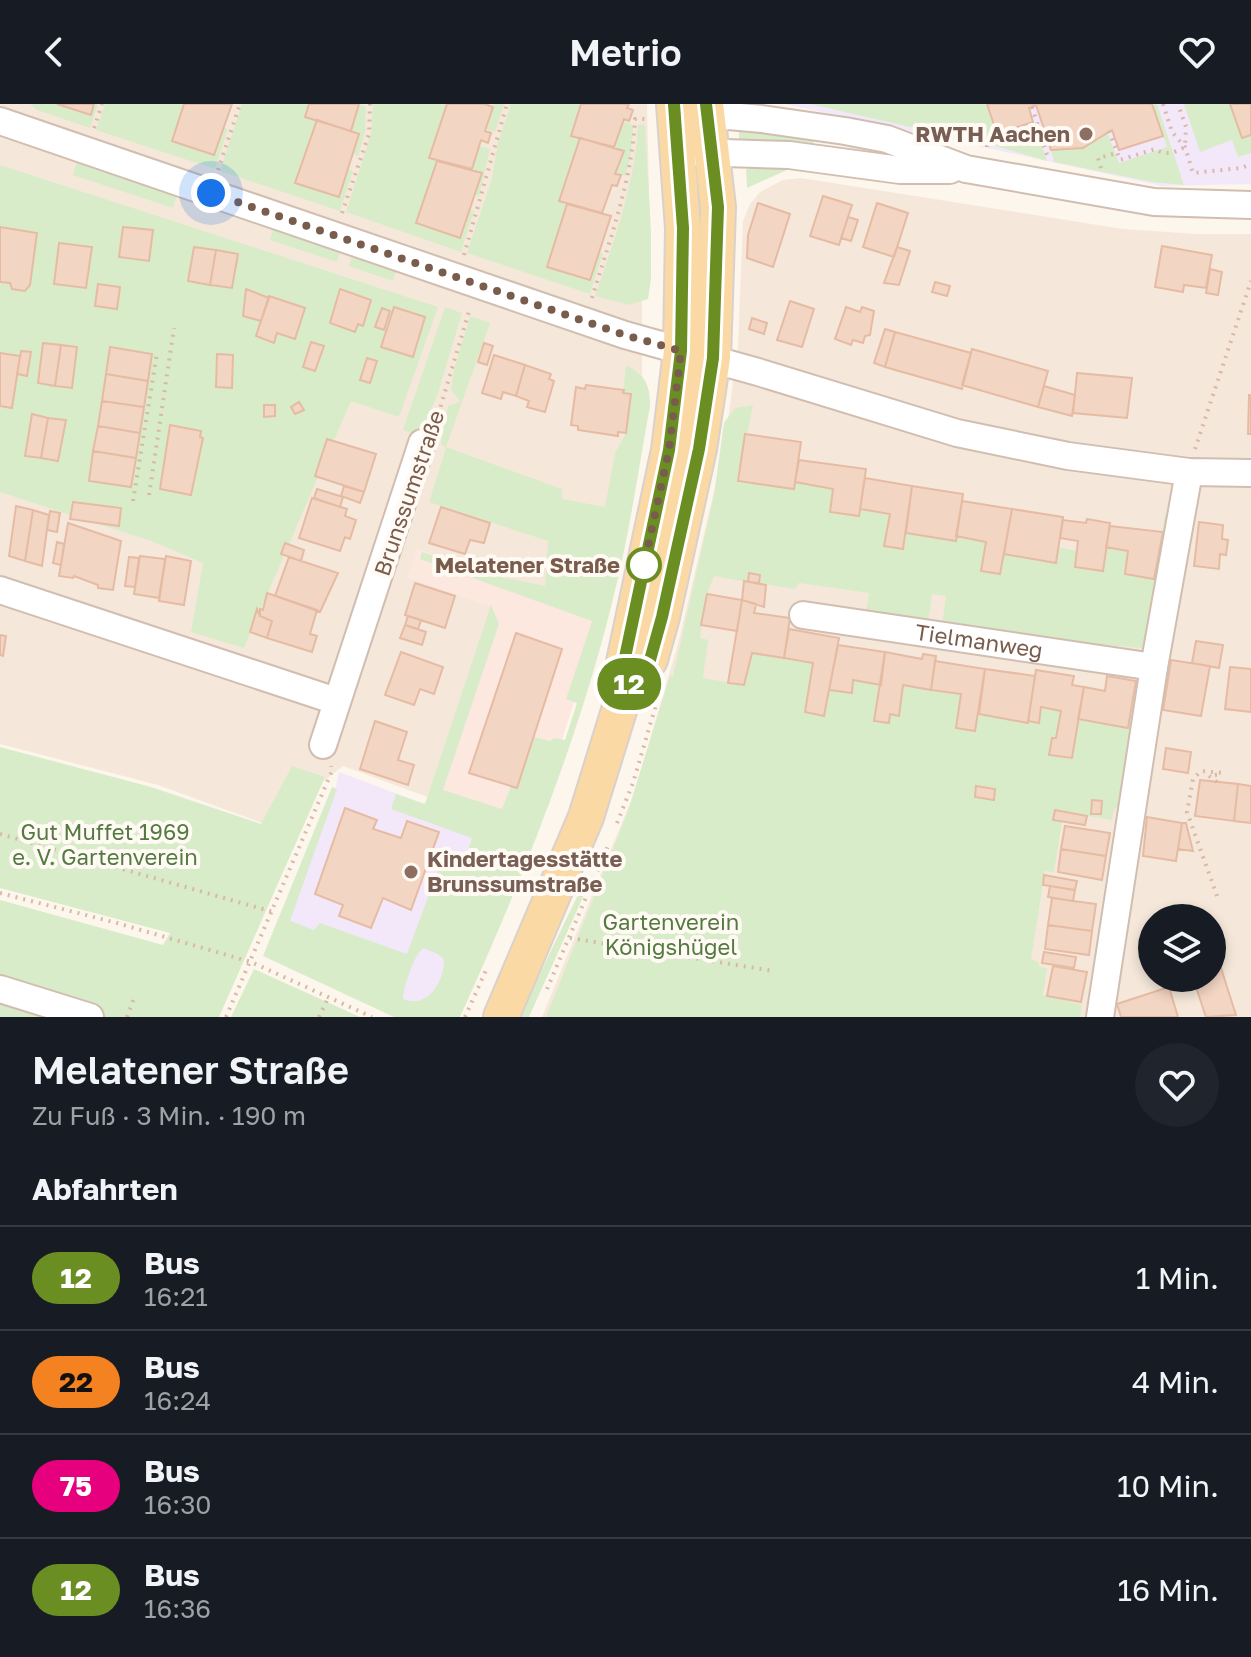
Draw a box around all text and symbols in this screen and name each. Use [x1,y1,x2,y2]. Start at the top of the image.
icon: back [32,30,76,74]
icon: heart [1175,30,1219,74]
text: Metrio [569,31,682,74]
place label: RWTH Aachen [915,120,1070,147]
marker: RWTH Aachen [1077,125,1095,143]
your location [191,173,231,213]
street label: Brunssumstraße [368,407,449,579]
marker: Melatener Straße [627,548,661,582]
place label: Melatener Straße [435,551,620,578]
street label: Tielmanweg [914,618,1045,663]
line badge: 12 [593,658,665,710]
text: 12 [613,667,645,700]
park label: Gut Muffet 1969 e. V. Gartenverein [12,818,198,870]
place label: Kindertagesstätte Brunssumstraße [427,845,622,897]
marker: Kindertagesstätte Brunssumstraße [402,863,420,881]
map controls [1138,904,1226,992]
button: layers [1138,904,1226,992]
park label: Gartenverein Königshügel [603,908,739,960]
button: heart [1135,1043,1219,1127]
text: Melatener Straße [32,1047,349,1092]
text: Zu Fuß · 3 Min. · 190 m [32,1100,306,1131]
text: Abfahrten [32,1171,178,1207]
text: Bus [144,1245,200,1281]
text: 1 Min. [1136,1260,1219,1296]
text: 12 [60,1261,92,1294]
text: 16:21 [144,1281,208,1312]
text: Bus [144,1349,200,1385]
text: 4 Min. [1132,1364,1219,1400]
text: 22 [59,1365,93,1398]
text: 16:24 [144,1385,211,1416]
text: Bus [144,1453,200,1489]
text: 10 Min. [1117,1468,1219,1504]
text: 75 [60,1469,92,1502]
text: 16:30 [144,1489,211,1520]
text: Bus [144,1557,200,1593]
text: 16 Min. [1118,1572,1219,1608]
text: 12 [60,1573,92,1606]
text: 16:36 [144,1593,211,1624]

